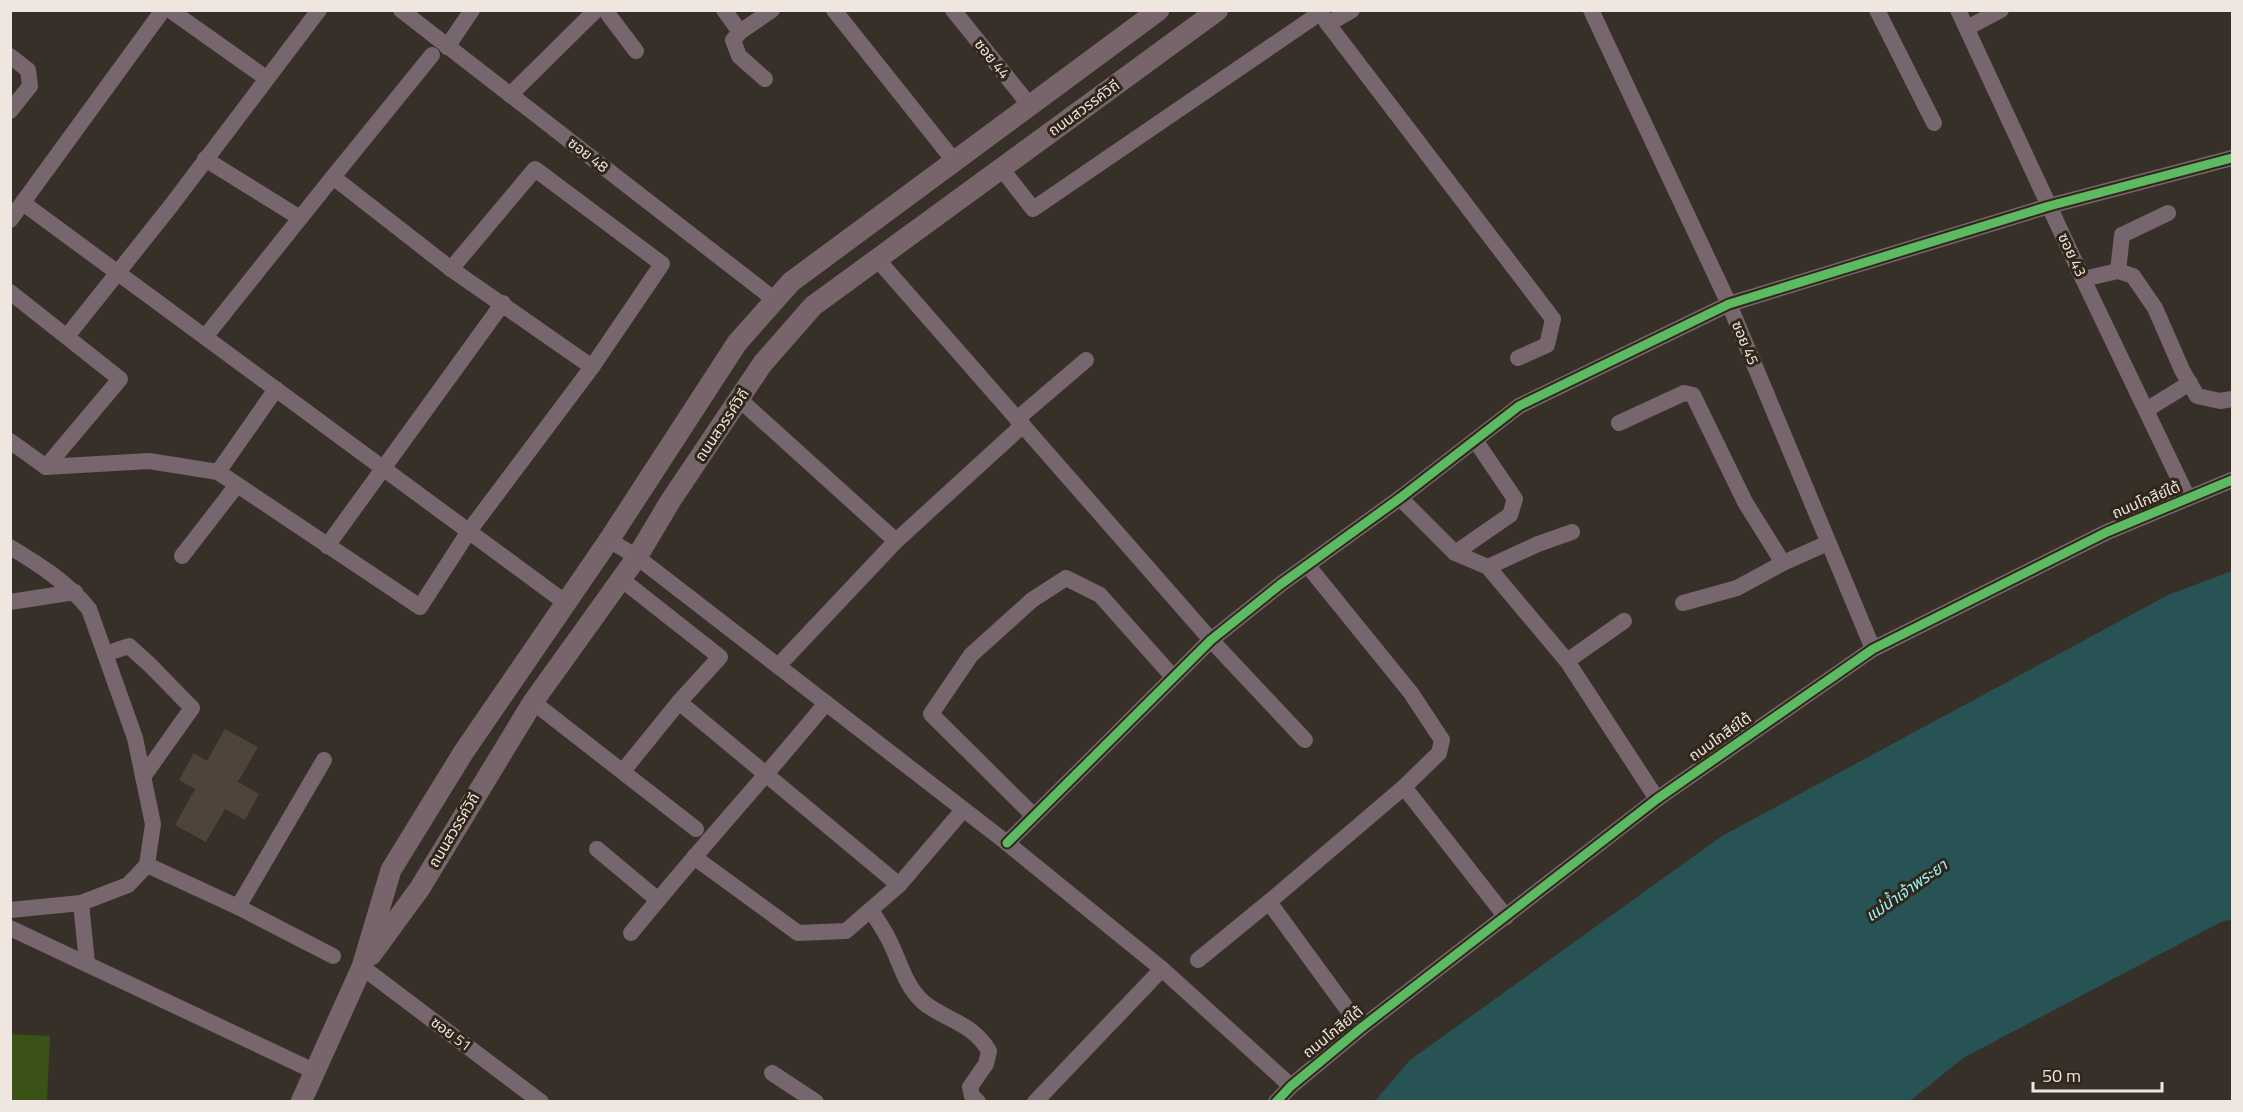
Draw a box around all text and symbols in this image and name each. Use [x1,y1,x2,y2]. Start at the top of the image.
street label: ซอย 44 [969,34,1016,84]
street label: ถนนสวรรค์วิถี [1043,74,1124,141]
street label: ซอย 48 [563,131,613,178]
street label: ซอย 43 [2052,229,2093,280]
street label: ซอย 45 [1726,317,1765,368]
street label: ถนนสวรรค์วิถี [689,384,755,466]
street label: ถนนโกสีย์ใต้ [2108,475,2184,524]
street label: ถนนโกสีย์ใต้ [1684,706,1756,767]
street label: ถนนสวรรค์วิถี [422,788,485,872]
water label: แม่น้ำเจ้าพระยา [1860,852,1953,927]
street label: ถนนโกสีย์ใต้ [1297,1000,1368,1063]
street label: ซอย 51 [426,1011,477,1057]
scale bar [2033,1055,2162,1093]
text: 50 m [2042,1062,2081,1089]

